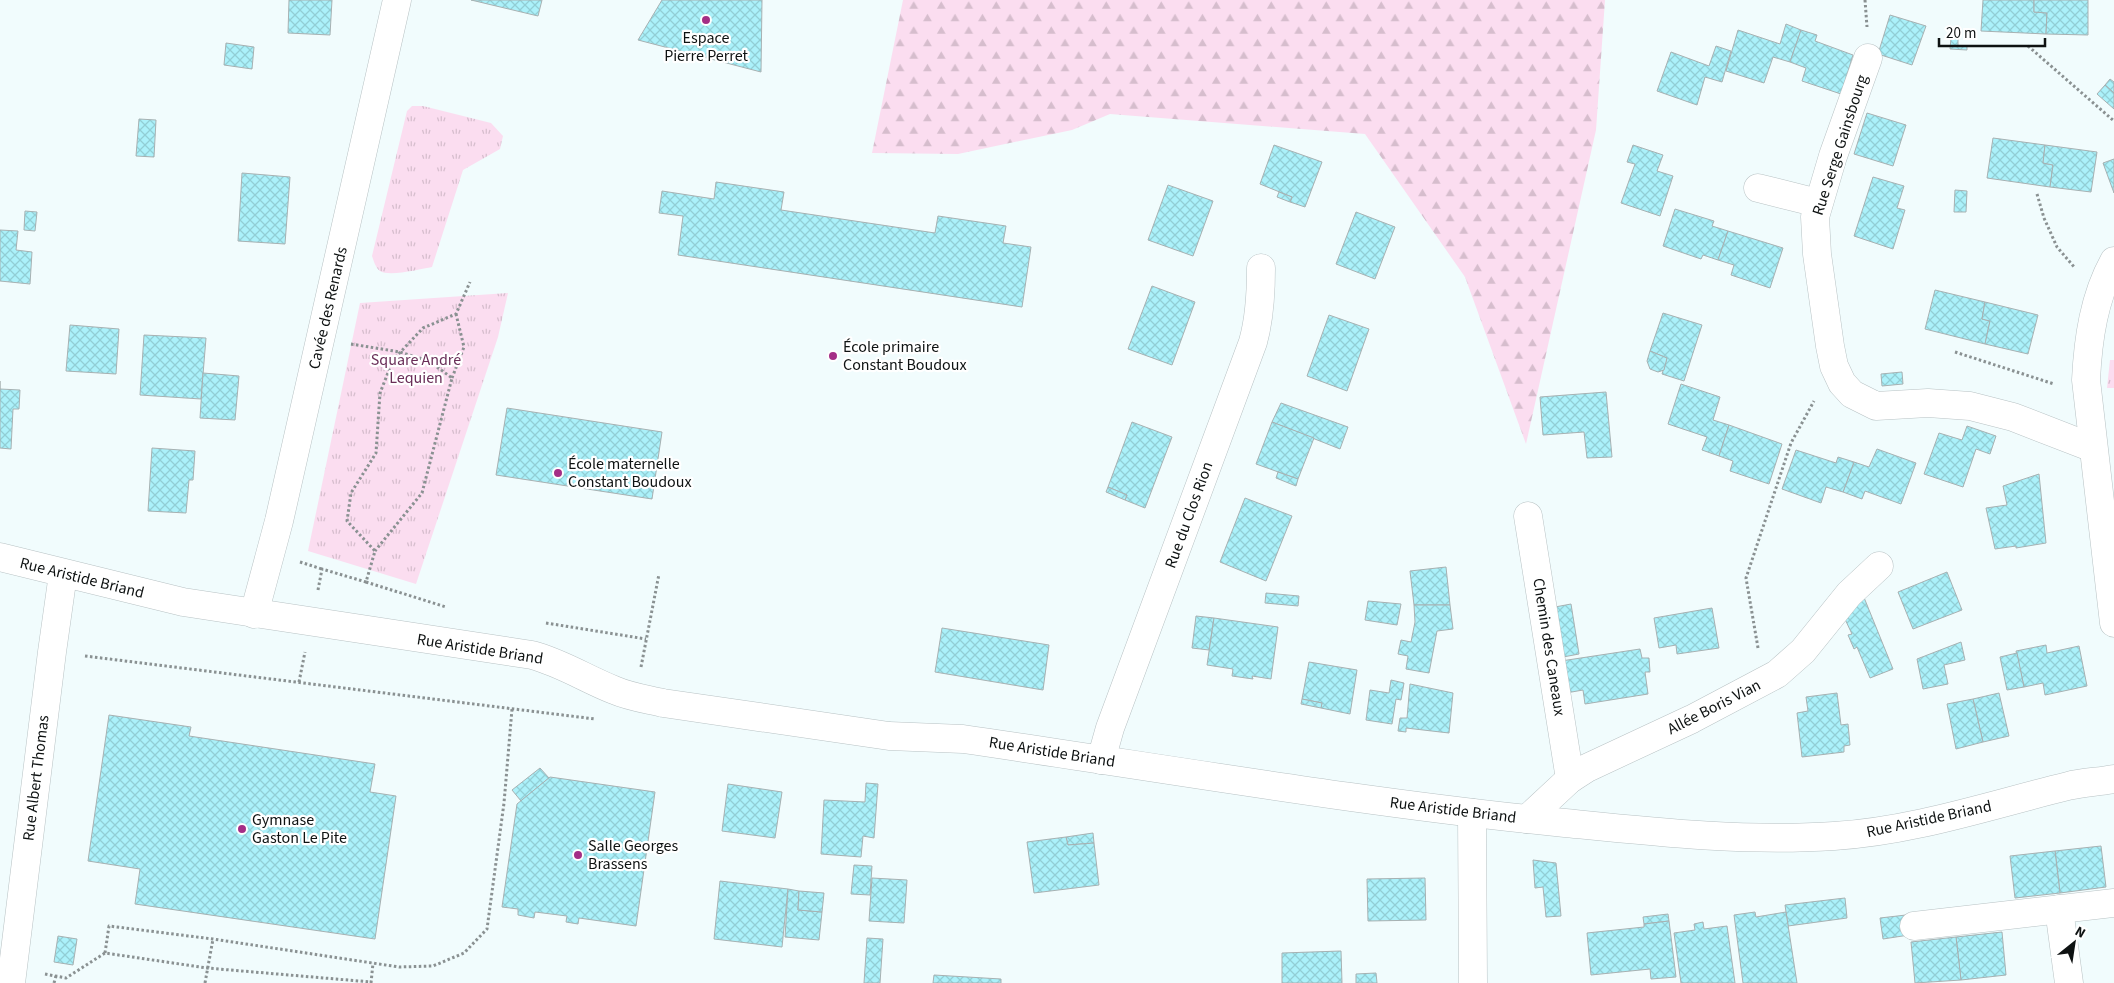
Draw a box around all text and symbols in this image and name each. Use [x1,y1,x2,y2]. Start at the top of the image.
marker: Espace Pierre Perret [700,14,712,26]
scale bar [1939,15,2045,47]
text: 20 m [1946,23,1976,44]
place label: Espace Pierre Perret [664,27,748,67]
street label: Rue Serge Gainsbourg [1807,72,1873,218]
street label: Cavée des Renards [303,244,353,371]
place label: École primaire Constant Boudoux [843,336,967,376]
park label: Square André Lequien [371,349,461,389]
marker: École primaire Constant Boudoux [827,350,839,362]
place label: École maternelle Constant Boudoux [568,453,692,493]
street label: Rue du Clos Rion [1160,459,1218,571]
marker: École maternelle Constant Boudoux [552,467,564,479]
street label: Rue Aristide Briand [17,552,147,604]
street label: Chemin des Caneaux [1527,577,1571,717]
street label: Rue Aristide Briand [415,628,545,670]
street label: Allée Boris Vian [1663,674,1765,740]
street label: Rue Albert Thomas [17,714,55,842]
street label: Rue Aristide Briand [987,731,1117,773]
street label: Rue Aristide Briand [1388,791,1518,829]
street label: Rue Aristide Briand [1864,795,1994,843]
place label: Gymnase Gaston Le Pite [252,809,347,849]
marker: Gymnase Gaston Le Pite [236,823,248,835]
place label: Salle Georges Brassens [588,835,679,875]
marker: Salle Georges Brassens [572,849,584,861]
north arrow [2049,918,2099,968]
text: N [2071,922,2089,944]

